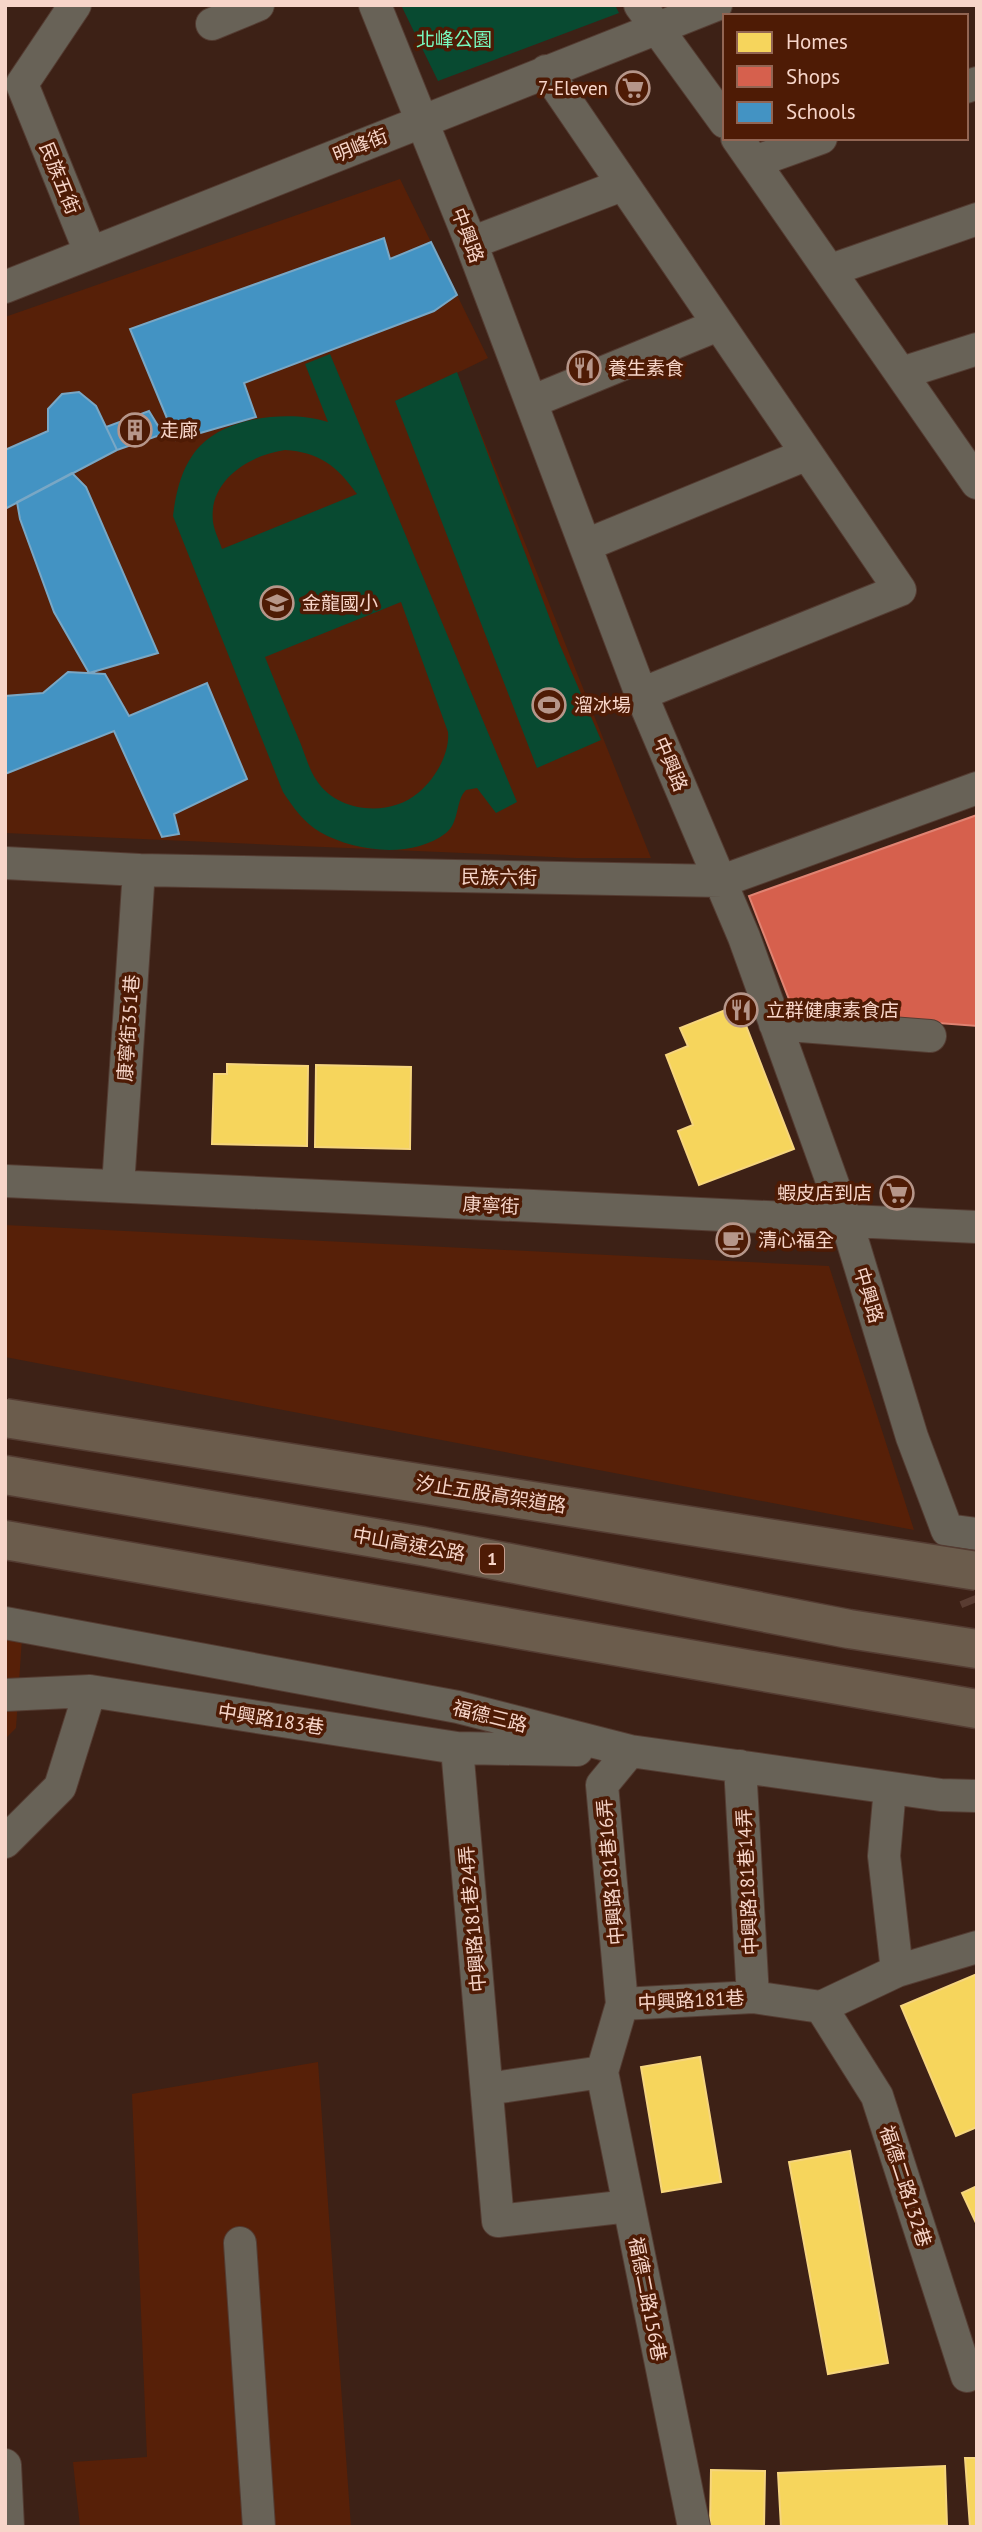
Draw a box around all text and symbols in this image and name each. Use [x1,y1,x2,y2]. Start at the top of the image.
legend [723,14,968,140]
park label: 北峰公園 [416,27,492,51]
text: Homes [786,28,848,55]
text: Shops [786,63,840,90]
supermarket icon: 7-Eleven [614,69,652,107]
place label: 7-Eleven [538,76,608,100]
text: Schools [786,98,856,125]
street label: 明峰街 [329,123,391,167]
street label: 民族五街 [35,138,85,218]
street label: 中興路 [447,204,489,266]
restaurant icon: 養生素食 [565,349,603,387]
place label: 養生素食 [608,356,684,380]
building icon: 走廊 [116,411,154,449]
place label: 走廊 [160,418,198,442]
school or university icon: 金龍國小 [258,584,296,622]
place label: 金龍國小 [302,591,378,615]
sports icon: 溜冰場 [530,686,568,724]
place label: 溜冰場 [574,693,631,717]
street label: 中興路 [649,733,693,795]
street label: 民族六街 [461,864,537,890]
street label: 康寧街351巷 [112,974,144,1082]
restaurant icon: 立群健康素食店 [722,991,760,1029]
place label: 立群健康素食店 [766,998,899,1022]
supermarket icon: 蝦皮店到店 [878,1174,916,1212]
place label: 蝦皮店到店 [777,1181,872,1205]
street label: 康寧街 [462,1192,520,1218]
cafe icon: 清心福全 [714,1221,752,1259]
place label: 清心福全 [758,1228,834,1252]
street label: 中興路 [849,1264,889,1326]
street label: 汐止五股高架道路 [414,1470,568,1518]
street label: 中山高速公路 [351,1522,467,1566]
road number: 1 [480,1544,504,1574]
street label: 福德三路 [450,1695,530,1737]
street label: 中興路183巷 [216,1699,326,1739]
street label: 中興路181巷16弄 [592,1798,628,1946]
street label: 中興路181巷14弄 [731,1808,763,1956]
street label: 中興路181巷24弄 [454,1845,490,1993]
street label: 中興路181巷 [637,1985,745,2015]
street label: 福德二路132巷 [875,2122,937,2250]
street label: 福德二路156巷 [624,2235,672,2363]

